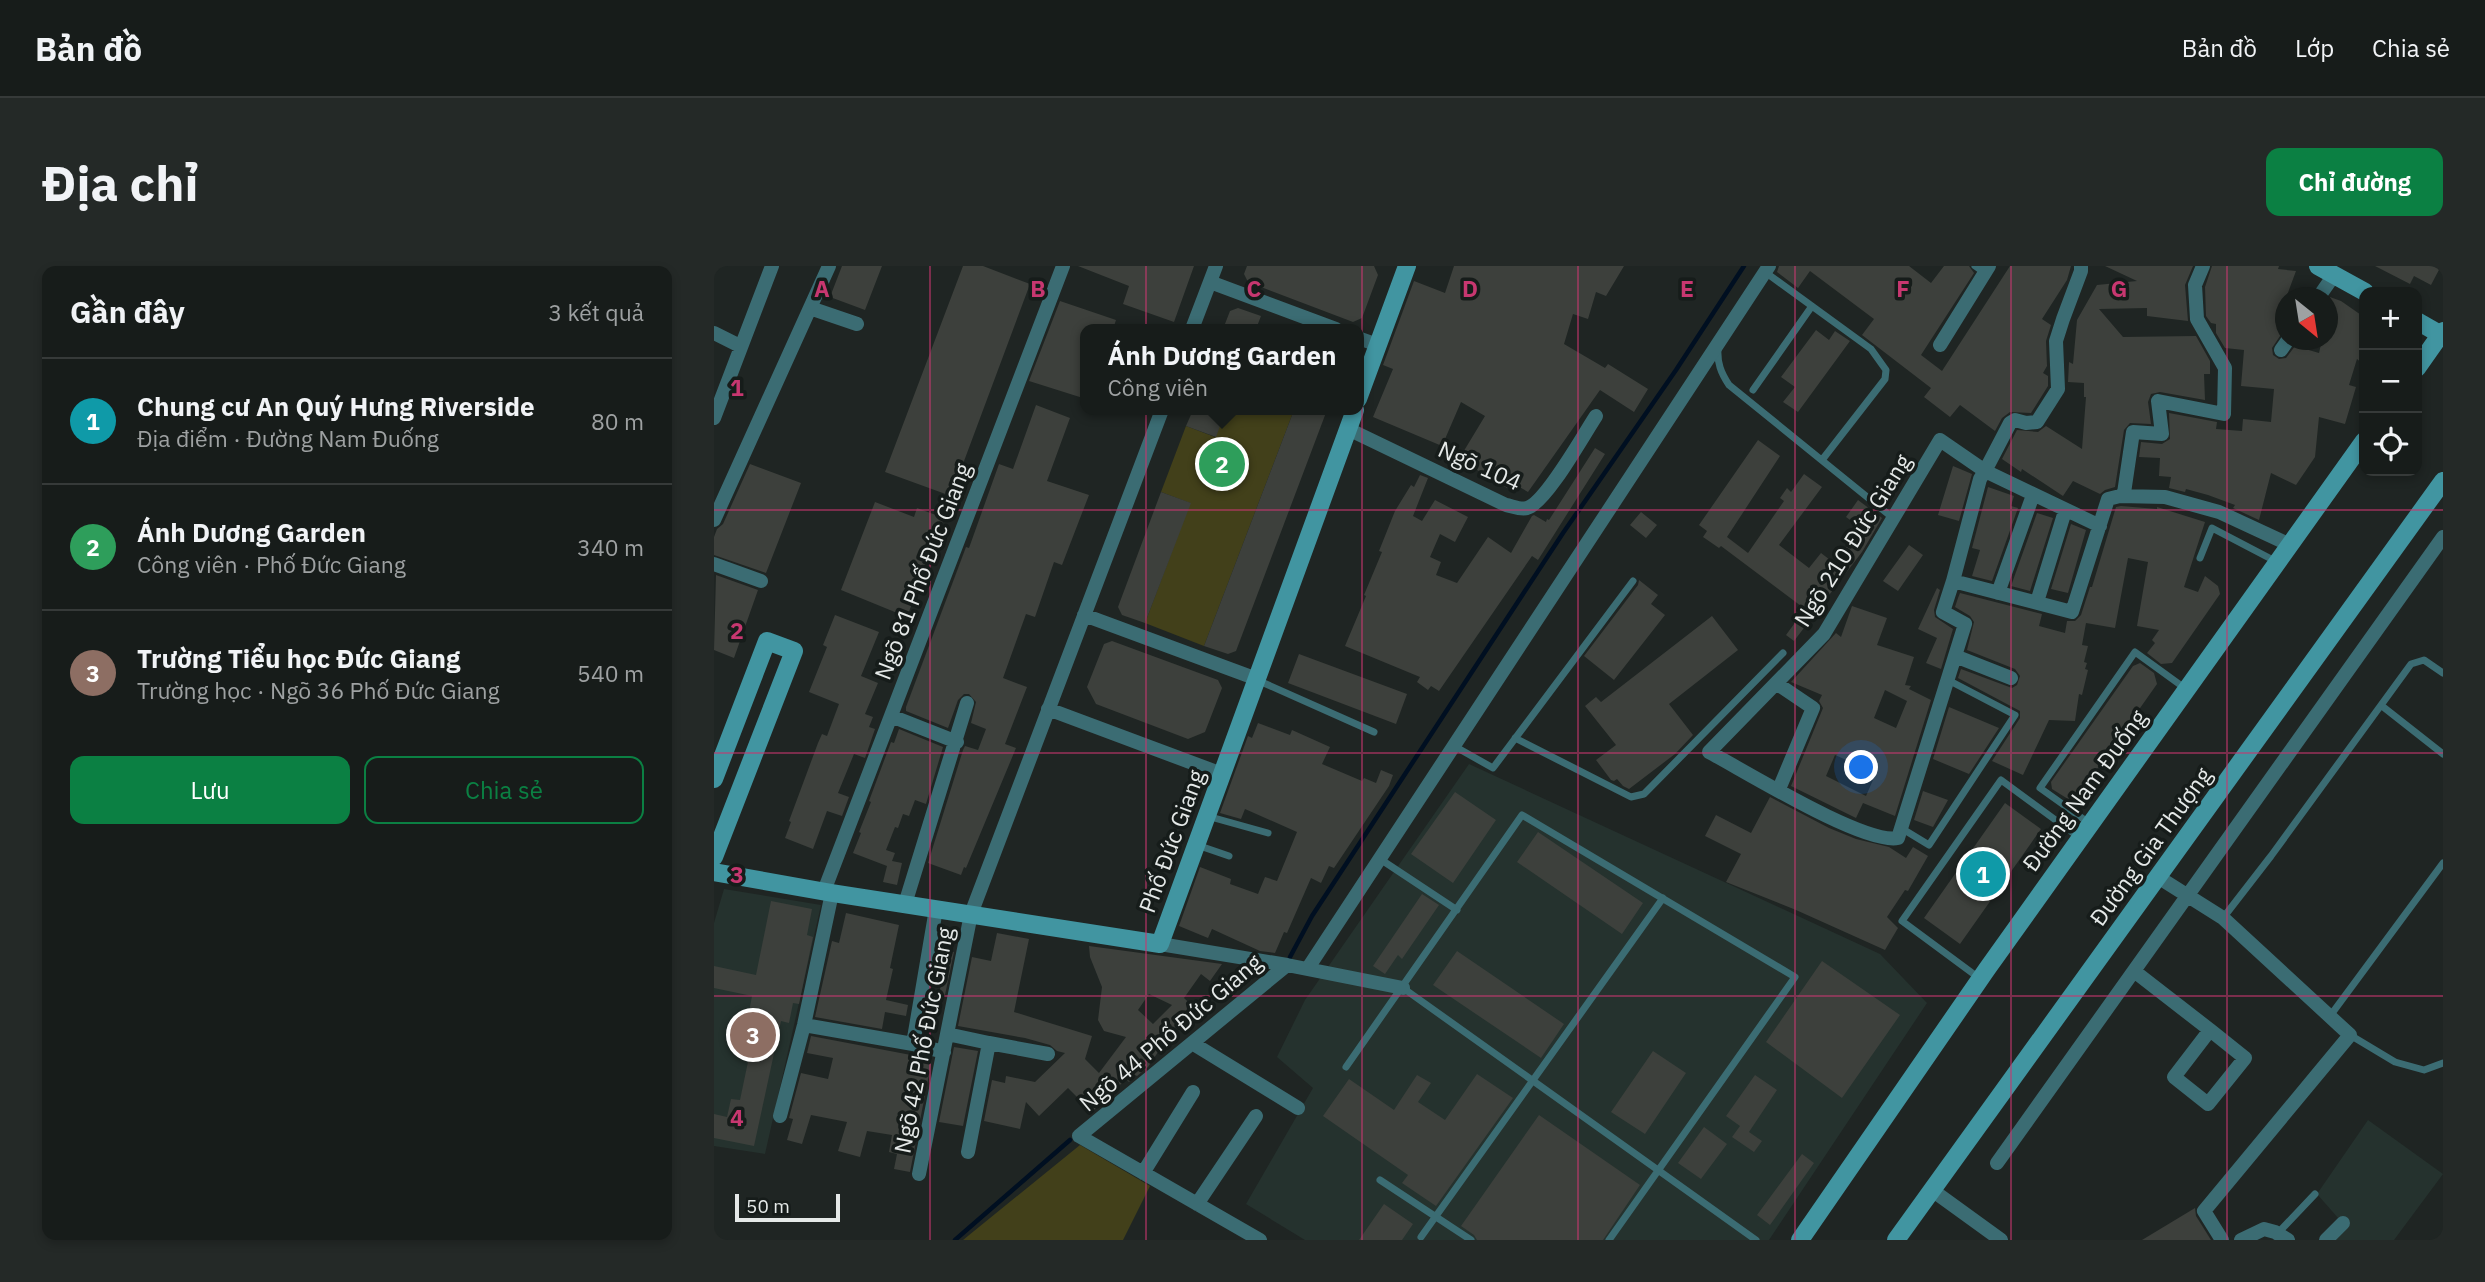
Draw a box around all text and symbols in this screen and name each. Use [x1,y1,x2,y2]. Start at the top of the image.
text: Bản đồ [35,27,142,70]
text: Bản đồ [2182,32,2257,64]
text: Lớp [2295,32,2334,64]
text: Chia sẻ [2372,32,2450,64]
button: Chỉ đường [2266,148,2443,216]
text: Địa chỉ [42,151,198,214]
text: A [814,273,830,303]
text: B [1030,273,1046,303]
text: C [1247,273,1262,303]
text: D [1462,273,1478,303]
text: E [1680,273,1694,303]
text: F [1896,273,1910,303]
text: G [2111,273,2127,303]
north arrow [2275,287,2338,350]
map controls [2359,287,2422,476]
button: + [2359,287,2422,350]
text: Gần đây [70,292,185,331]
text: 3 kết quả [548,297,644,327]
popup [1080,324,1364,415]
text: Ánh Dương Garden [1107,338,1337,372]
button: − [2359,350,2422,413]
text: 1 [730,372,744,402]
text: Công viên [1107,372,1208,402]
text: Chung cư An Quý Hưng Riverside [137,389,535,423]
text: 1 [86,406,100,436]
text: 80 m [591,406,644,436]
button: locate [2359,413,2422,476]
text: Địa điểm · Đường Nam Đuống [137,423,439,453]
street label: Ngõ 104 [1434,433,1526,497]
pin: 2 [1199,438,1245,490]
street label: Ngõ 210 Đức Giang [1787,448,1917,632]
street label: Ngõ 81 Phố Đức Giang [867,458,977,684]
text: Ánh Dương Garden [137,515,366,549]
text: 2 [86,532,100,562]
text: 340 m [577,532,644,562]
text: Công viên · Phố Đức Giang [137,549,406,579]
text: 2 [730,615,744,645]
text: Trường Tiểu học Đức Giang [137,641,460,675]
text: 3 [86,658,100,688]
text: 540 m [577,658,644,688]
text: Trường học · Ngõ 36 Phố Đức Giang [137,675,500,705]
street label: Đường Nam Đuống [2015,703,2153,877]
your location [1844,750,1878,784]
button: Lưu [70,756,350,824]
button: Chia sẻ [364,756,644,824]
street label: Đường Gia Thượng [2082,761,2218,931]
street label: Phố Đức Giang [1131,765,1211,917]
pin: 1 [1960,848,2006,900]
text: 3 [730,859,744,889]
street label: Ngõ 42 Phố Đức Giang [886,924,960,1156]
street label: Ngõ 44 Phố Đức Giang [1072,947,1268,1117]
pin: 3 [730,1009,776,1061]
text: 4 [730,1102,744,1132]
scale bar [735,1191,840,1223]
text: 50 m [746,1194,790,1218]

